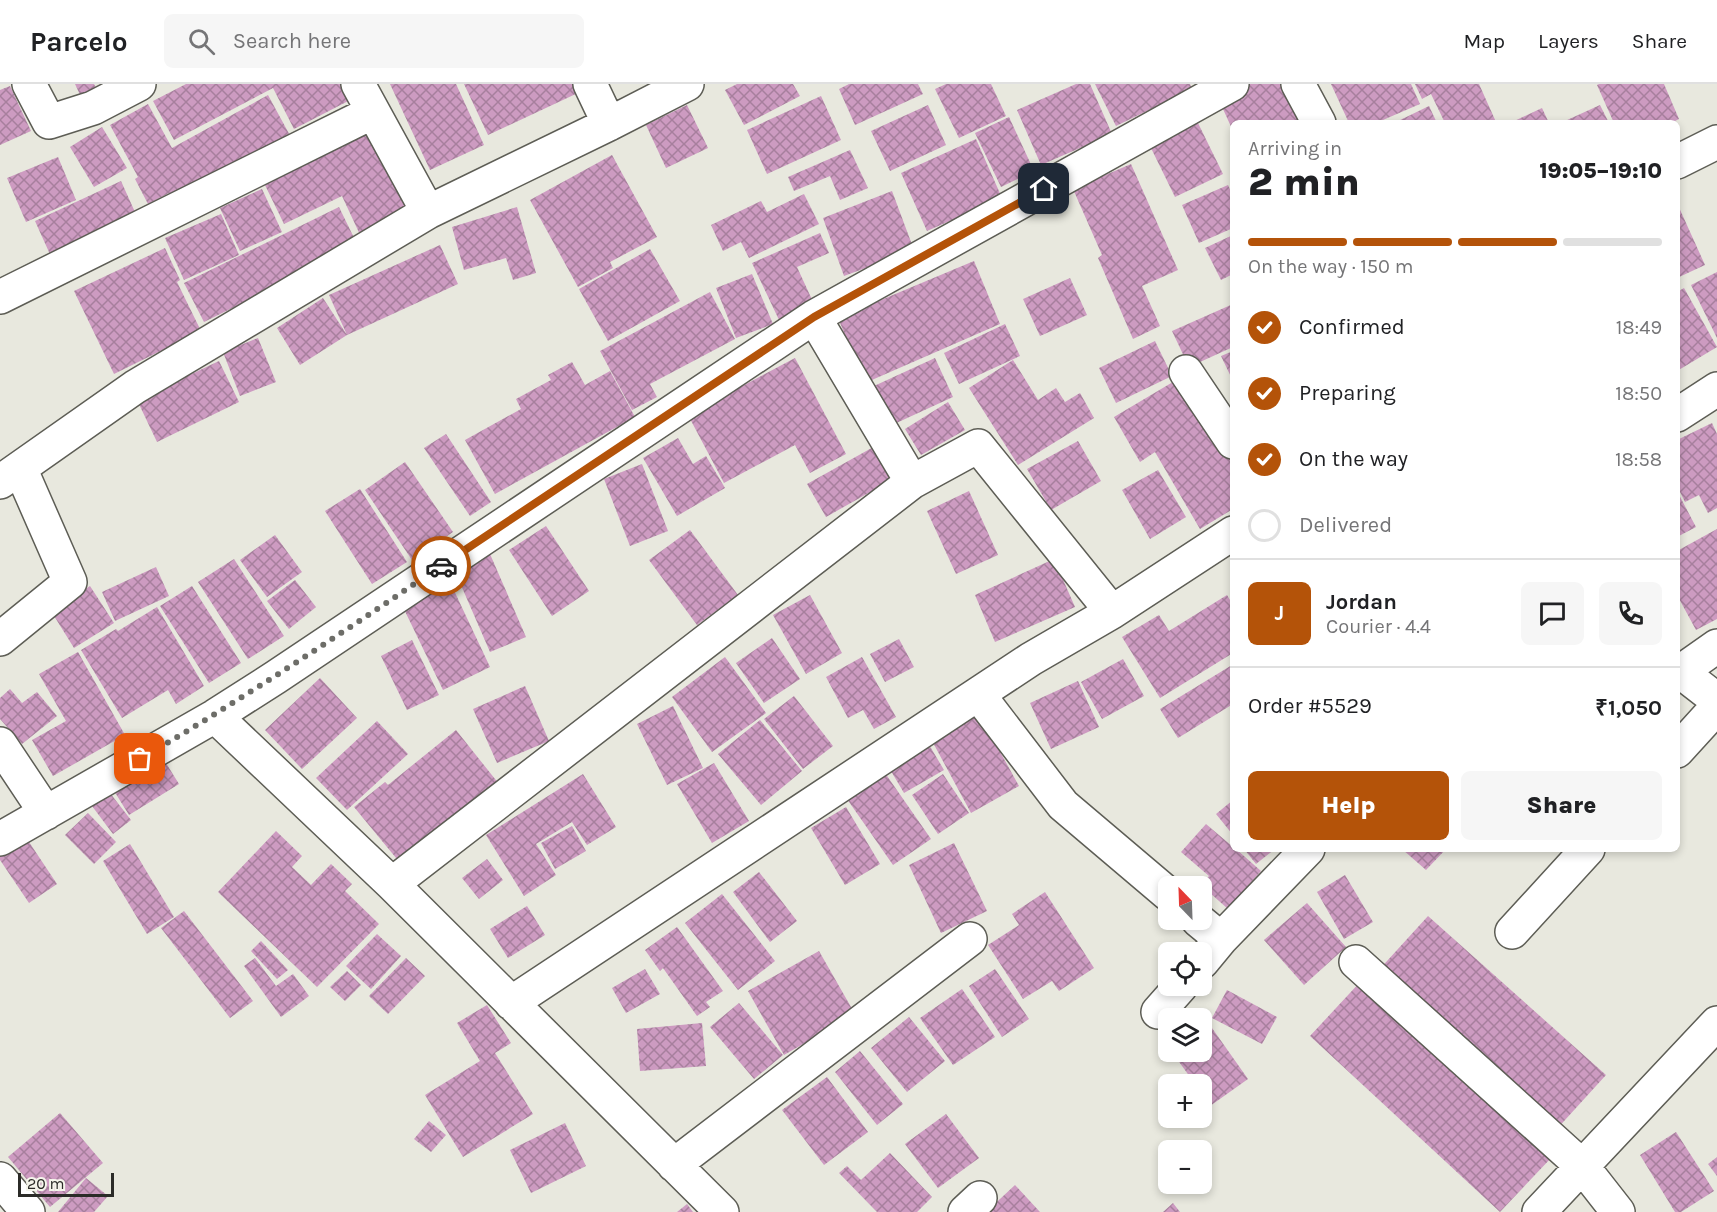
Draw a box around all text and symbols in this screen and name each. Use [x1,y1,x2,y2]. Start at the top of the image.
search box [164,14,584,68]
text: Parcelo [30,25,128,58]
icon: search [185,25,218,58]
text: Search here [233,28,351,54]
text: Map [1463,29,1505,53]
text: Layers [1538,29,1599,53]
text: Share [1632,29,1687,53]
text: Arriving in [1248,137,1342,160]
text: 19:05–19:10 [1539,158,1662,184]
text: 2 min [1248,159,1360,205]
pin [1018,163,1069,214]
icon: home [1027,172,1060,205]
text: On the way · 150 m [1248,255,1413,278]
icon: check [1248,311,1281,344]
text: Confirmed [1299,314,1405,340]
text: 18:49 [1616,316,1662,339]
icon: check [1248,377,1281,410]
text: Preparing [1299,380,1396,406]
text: 18:50 [1615,382,1662,405]
icon: check [1248,443,1281,476]
text: On the way [1299,446,1408,472]
text: 18:58 [1615,448,1662,471]
text: Delivered [1299,512,1392,538]
courier [411,536,471,596]
icon: car [425,550,458,583]
button: chat [1521,582,1584,645]
button: phone [1599,582,1662,645]
text: Jordan [1326,589,1397,615]
text: J [1275,600,1284,626]
text: Courier · 4.4 [1326,615,1431,638]
text: Order #5529 [1248,693,1372,719]
text: ₹1,050 [1595,695,1662,721]
pin [114,733,165,784]
icon: bag [123,742,156,775]
button: Help [1248,771,1449,840]
button: Share [1461,771,1662,840]
north arrow [1158,876,1212,930]
map controls [1158,876,1212,1194]
button: locate [1158,942,1212,996]
button: layers [1158,1008,1212,1062]
button: + [1158,1074,1212,1128]
button: − [1158,1140,1212,1194]
scale bar [18,1170,114,1198]
text: 20 m [27,1174,65,1193]

